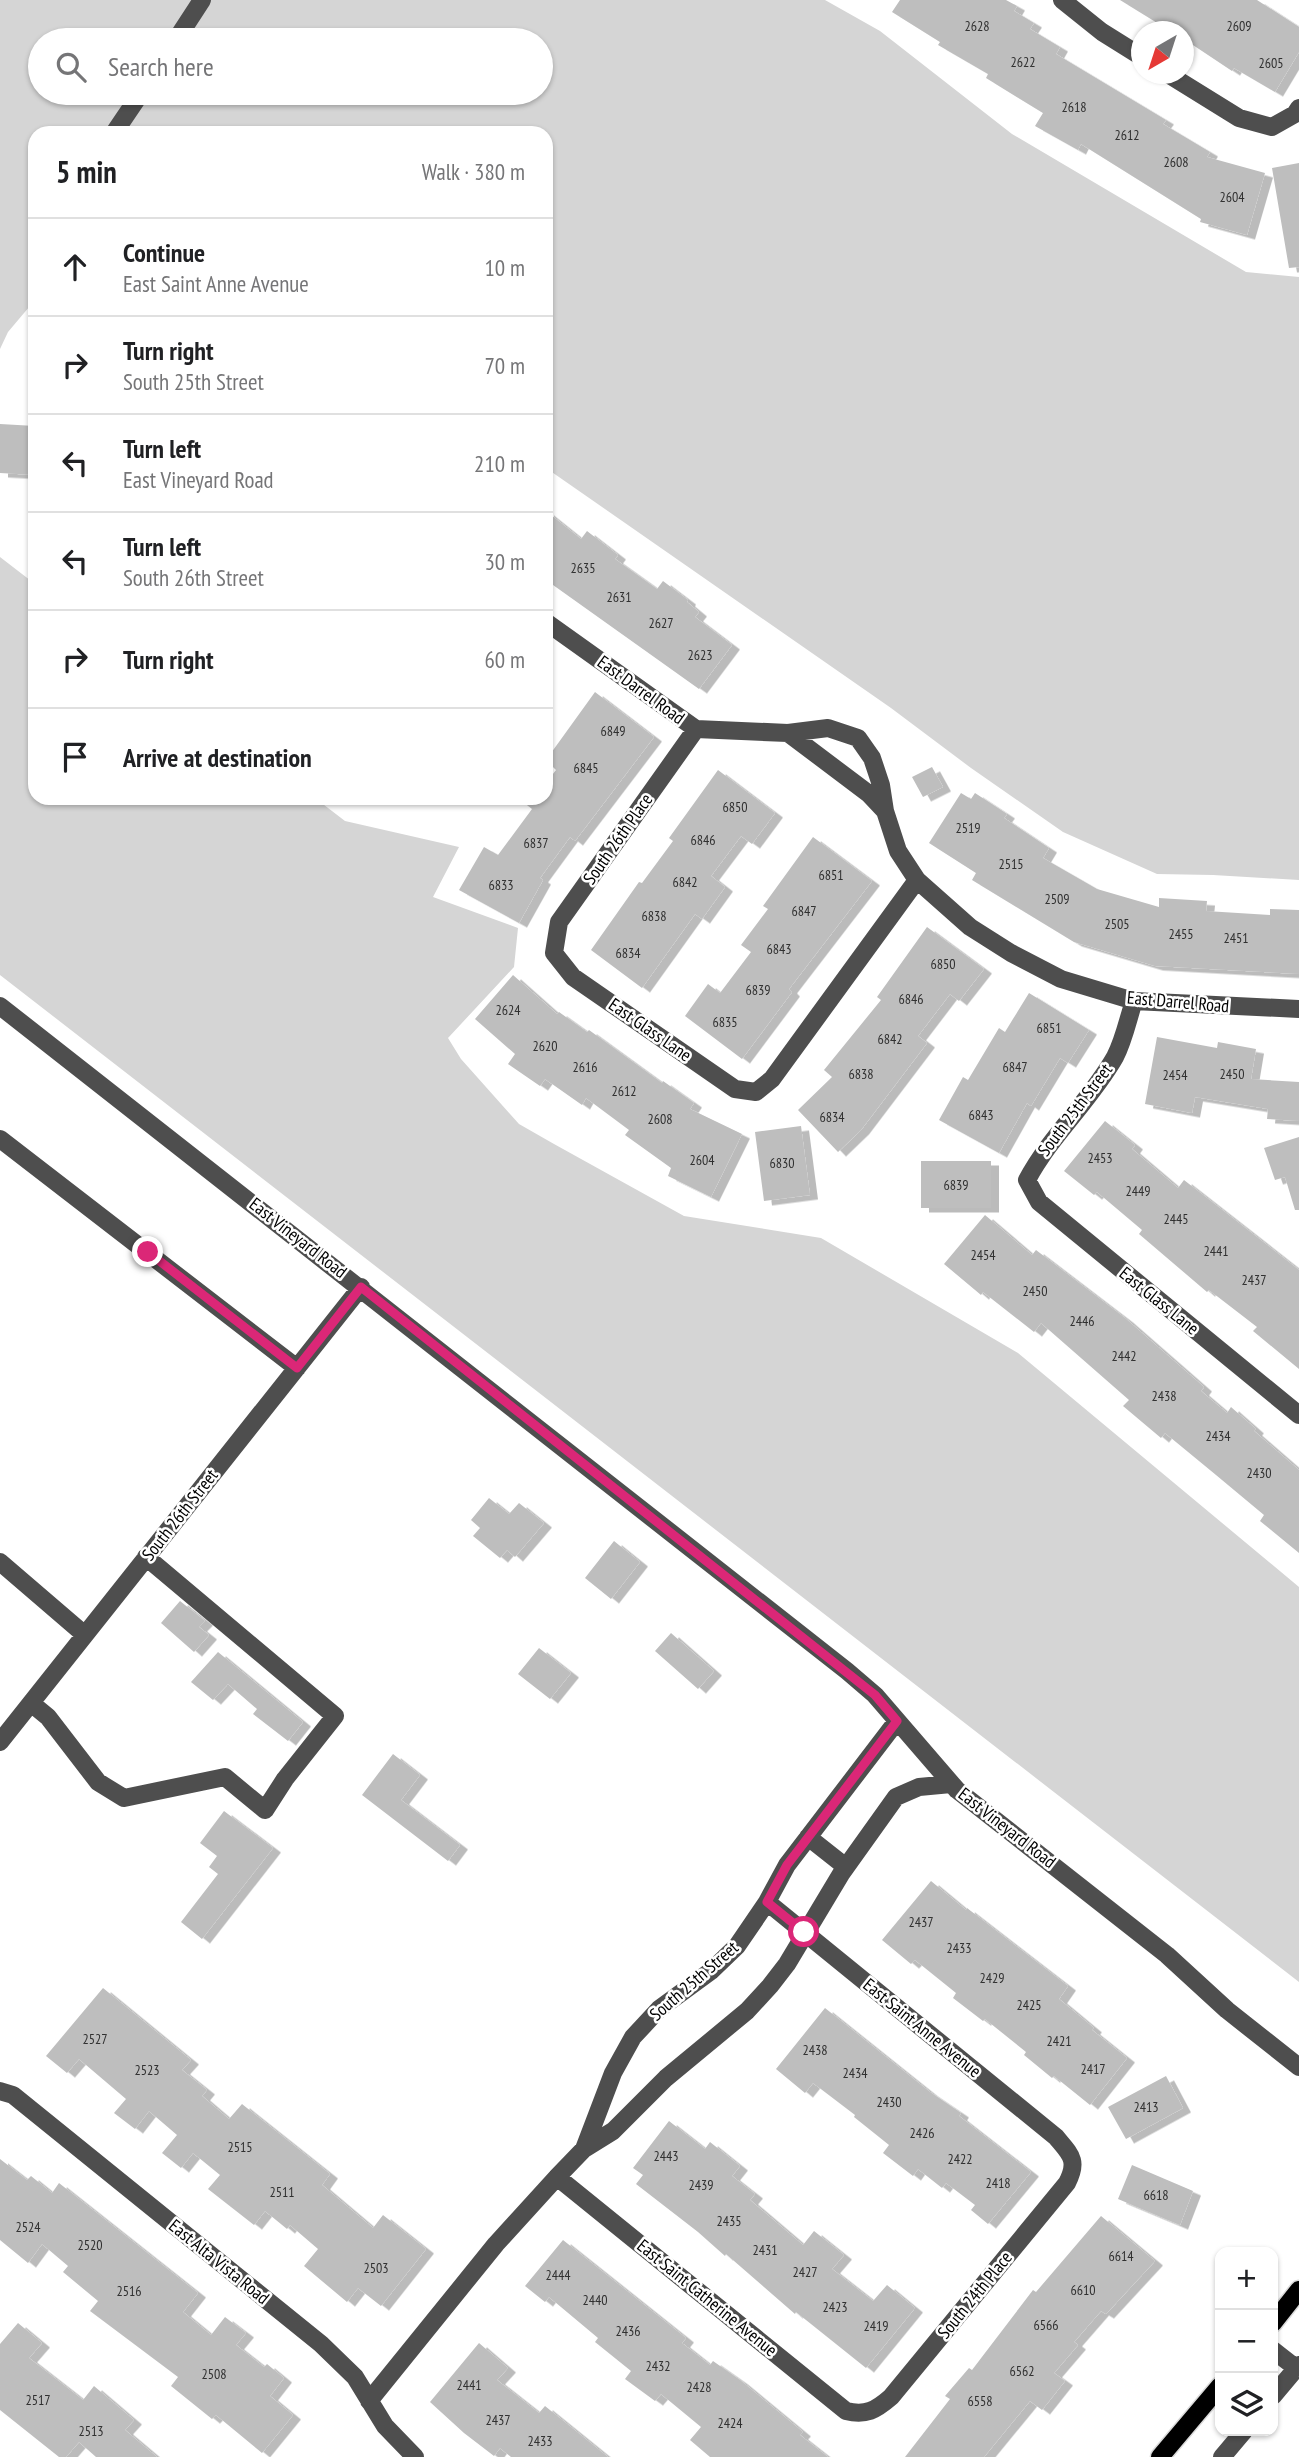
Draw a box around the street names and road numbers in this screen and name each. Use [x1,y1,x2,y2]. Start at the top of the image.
street label: East Darrel Road [593,650,689,729]
street label: South 26th Place [578,789,657,889]
street label: East Darrel Road [1126,986,1230,1017]
street label: East Glass Lane [604,993,696,1066]
street label: South 25th Street [1032,1059,1117,1161]
street label: East Vineyard Road [245,1192,352,1283]
street label: East Glass Lane [1115,1262,1204,1340]
street label: South 26th Street [137,1464,223,1565]
street label: East Vineyard Road [954,1782,1061,1873]
street label: South 25th Street [645,1936,743,2025]
street label: East Saint Anne Avenue [859,1973,986,2082]
street label: East Alta Vista Road [164,2214,274,2309]
street label: East Saint Catherine Avenue [633,2234,782,2361]
street label: South 24th Place [932,2246,1017,2343]

